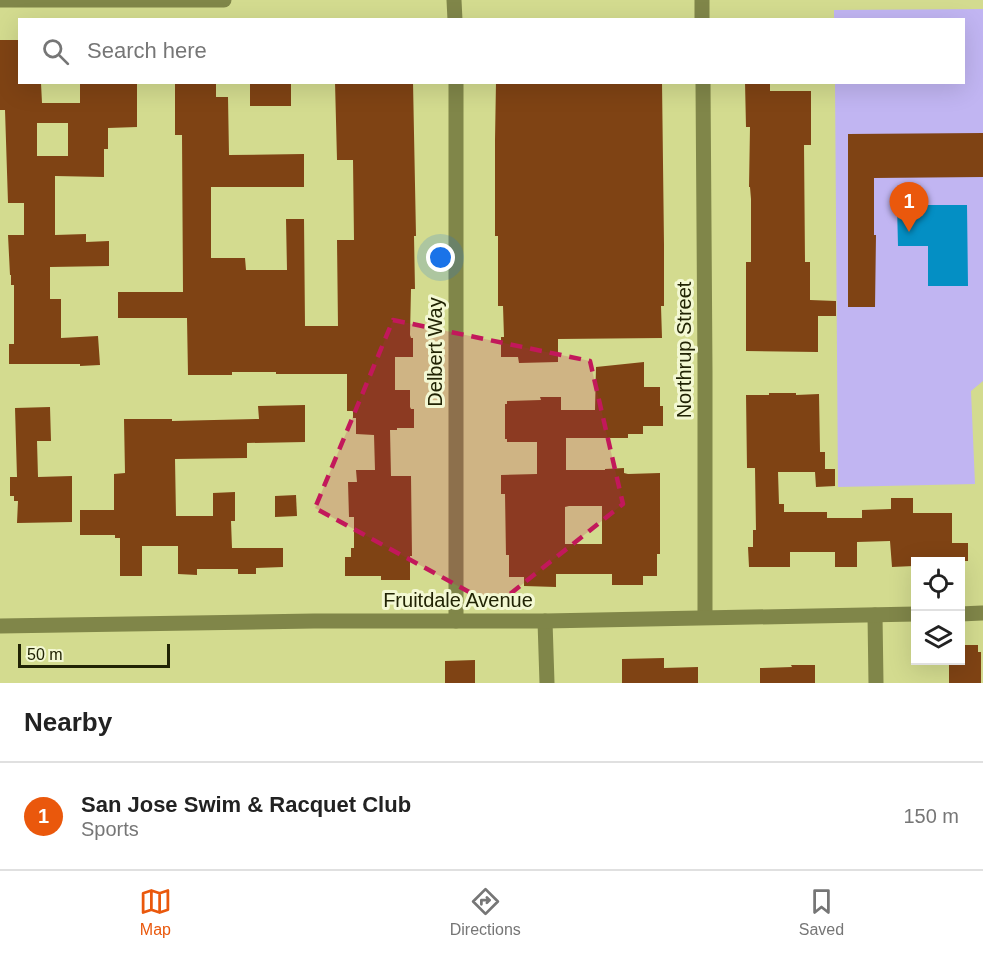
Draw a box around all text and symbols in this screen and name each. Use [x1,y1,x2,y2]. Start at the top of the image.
search box [18,18,965,84]
icon: search [39,35,72,68]
text: Search here [87,38,207,63]
pin: 1 [890,182,928,232]
your location [426,243,455,272]
street label: Northrup Street [673,281,695,418]
street label: Delbert Way [424,297,446,407]
map controls [911,557,965,665]
button: locate [911,557,965,611]
street label: Fruitdale Avenue [383,589,533,611]
button: layers [911,611,965,665]
scale bar [18,641,170,668]
text: 50 m [27,646,63,663]
text: Nearby [24,707,112,737]
text: San Jose Swim & Racquet Club [81,792,411,817]
text: 1 [38,805,49,827]
text: 150 m [903,805,959,827]
text: Sports [81,818,139,840]
tab: Map [139,885,172,939]
tab: Directions [450,885,521,939]
tab: Saved [799,885,844,939]

